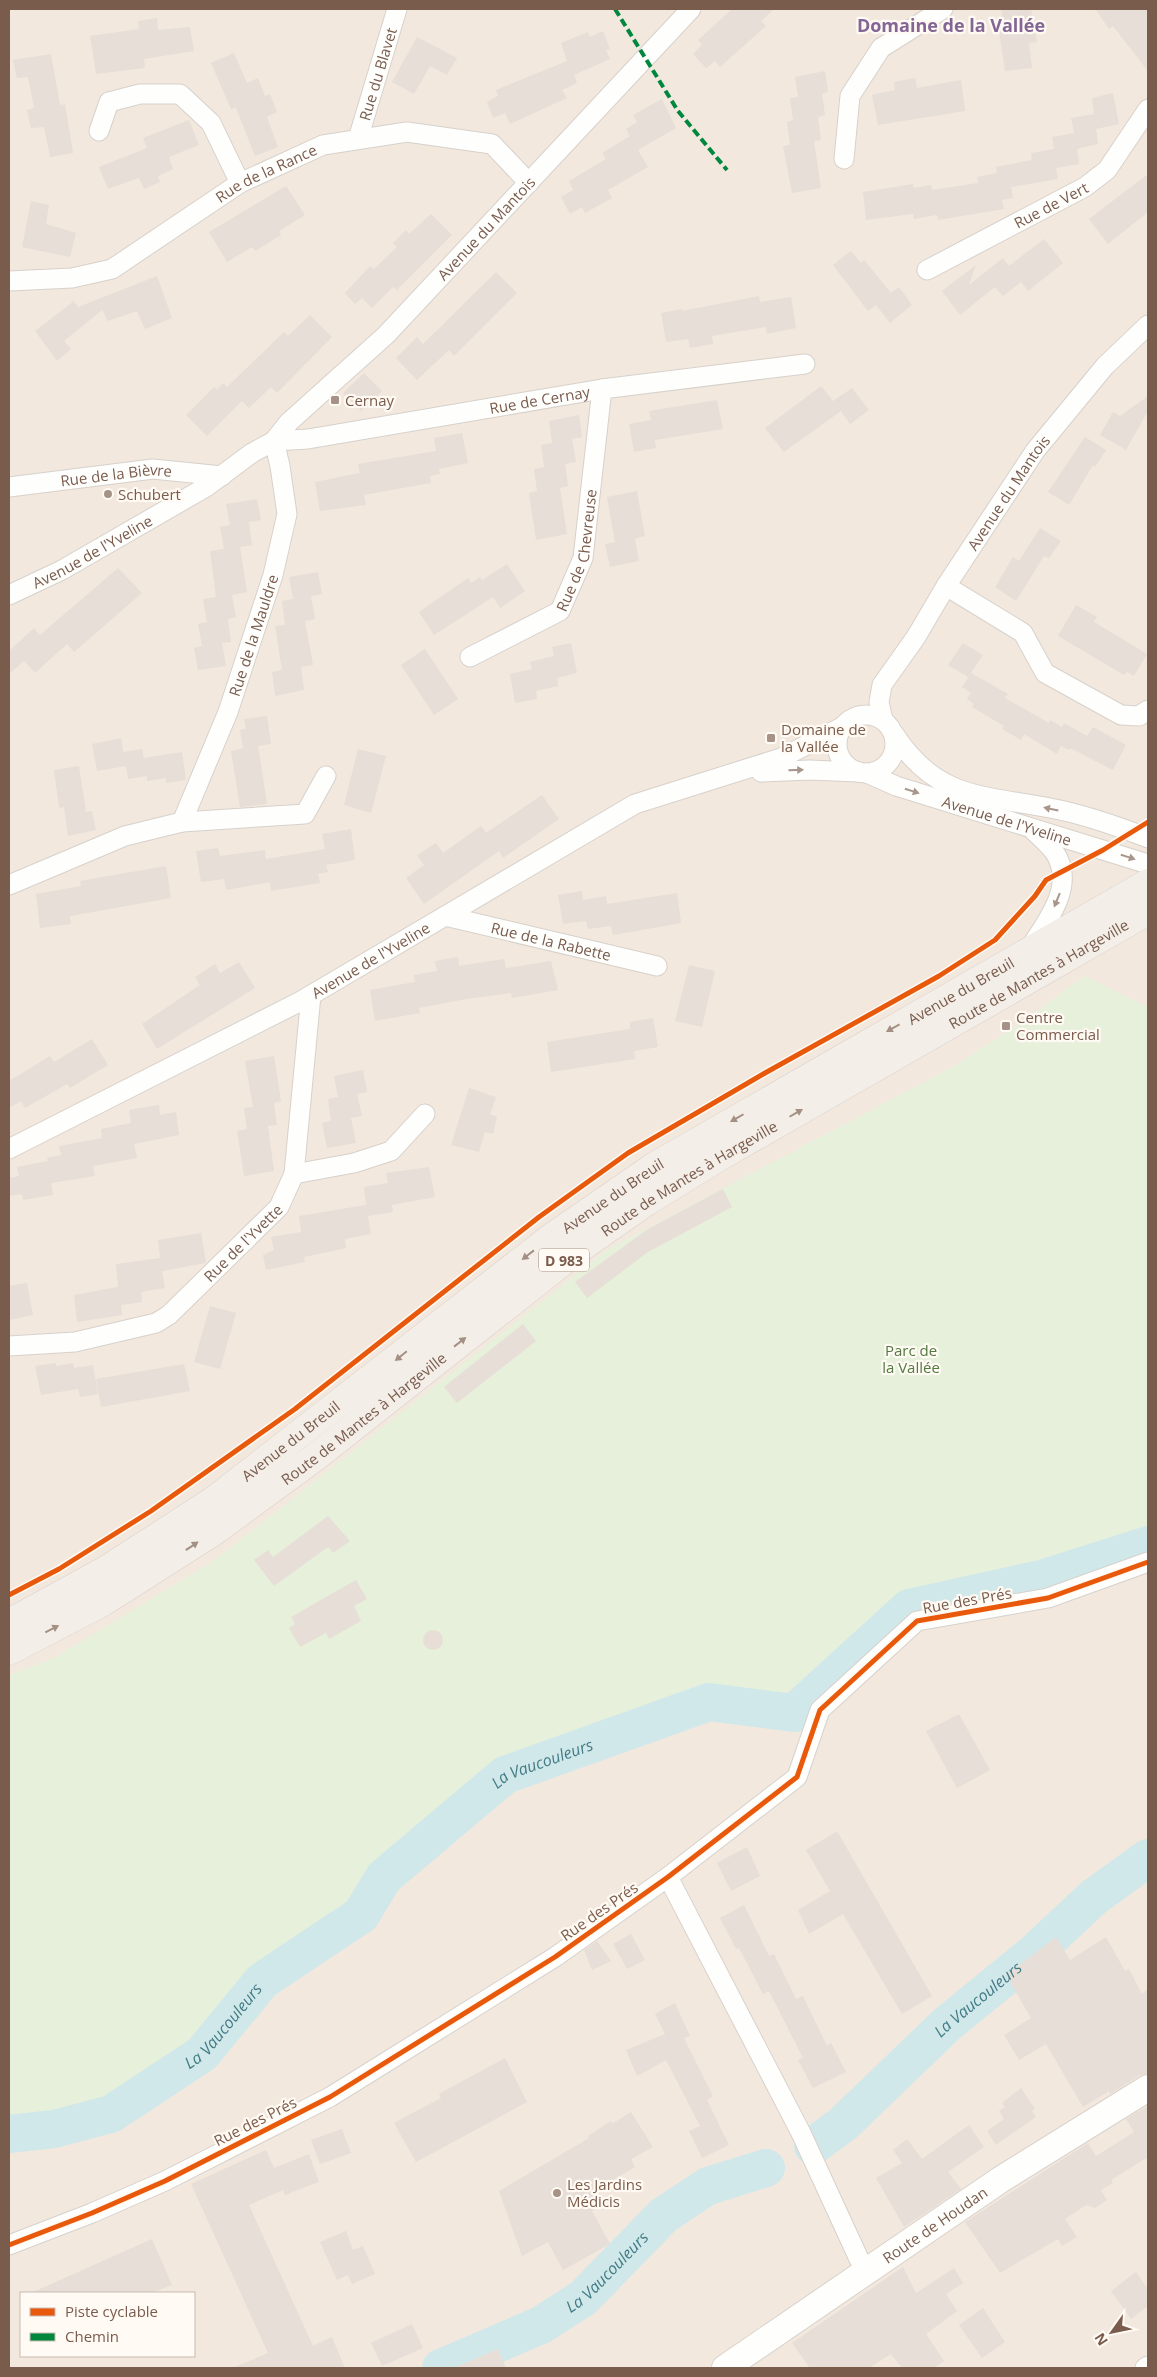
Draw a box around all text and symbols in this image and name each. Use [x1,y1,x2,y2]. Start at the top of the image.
district label: Domaine de la Vallée [857,13,1045,37]
street label: Rue du Blavet [354,25,401,123]
street label: Rue de la Rance [211,139,320,207]
street label: Avenue du Mantois [433,172,539,284]
street label: Rue de Vert [1010,177,1092,233]
street label: Rue de Cernay [488,381,592,418]
place label: Cernay [345,390,395,410]
marker: Cernay [329,394,341,406]
street label: Avenue du Mantois [962,431,1054,554]
street label: Rue de la Bièvre [59,459,173,490]
place label: Schubert [118,484,181,504]
marker: Schubert [102,488,114,500]
street label: Rue de Chevreuse [551,488,601,614]
street label: Avenue de l'Yveline [29,510,156,593]
street label: Rue de la Mauldre [224,572,283,699]
place label: Domaine de la Vallée [781,719,866,756]
marker: Domaine de la Vallée [765,732,777,744]
one-way arrow [788,766,804,774]
one-way arrow [905,788,920,795]
street label: Avenue de l'Yveline [940,791,1074,850]
one-way arrow [1043,805,1059,813]
one-way arrow [1121,854,1136,862]
one-way arrow [1053,893,1061,907]
street label: Route de Mantes à Hargeville [945,914,1132,1033]
street label: Avenue de l'Yveline [308,917,433,1003]
street label: Rue de la Rabette [489,917,613,965]
street label: Avenue du Breuil [904,952,1017,1029]
place label: Centre Commercial [1016,1007,1100,1044]
marker: Centre Commercial [1000,1020,1012,1032]
one-way arrow [887,1024,900,1033]
one-way arrow [790,1108,803,1117]
one-way arrow [731,1113,744,1122]
street label: Route de Mantes à Hargeville [597,1116,781,1241]
street label: Avenue du Breuil [558,1153,667,1237]
street label: Rue de l'Yvette [199,1199,287,1286]
road number: D 983 [539,1248,589,1272]
one-way arrow [522,1249,535,1260]
one-way arrow [453,1336,466,1347]
park label: Parc de la Vallée [882,1340,940,1377]
street label: Route de Mantes à Hargeville [277,1348,450,1489]
one-way arrow [395,1350,408,1361]
street label: Avenue du Breuil [237,1396,344,1485]
one-way arrow [185,1541,199,1551]
street label: Rue des Prés [921,1582,1013,1618]
one-way arrow [45,1625,59,1633]
water label: La Vaucouleurs [486,1733,596,1793]
street label: Rue des Prés [556,1877,642,1945]
water label: La Vaucouleurs [929,1956,1026,2042]
water label: La Vaucouleurs [180,1978,267,2074]
street label: Rue des Prés [210,2092,300,2150]
place label: Les Jardins Médicis [567,2174,642,2211]
street label: Route de Houdan [878,2182,991,2268]
marker: Les Jardins Médicis [551,2187,563,2199]
water label: La Vaucouleurs [561,2226,653,2317]
legend [20,2292,195,2357]
text: Piste cyclable [65,2301,158,2321]
north arrow [1087,2307,1137,2357]
text: Chemin [65,2326,119,2346]
text: N [1090,2329,1112,2349]

